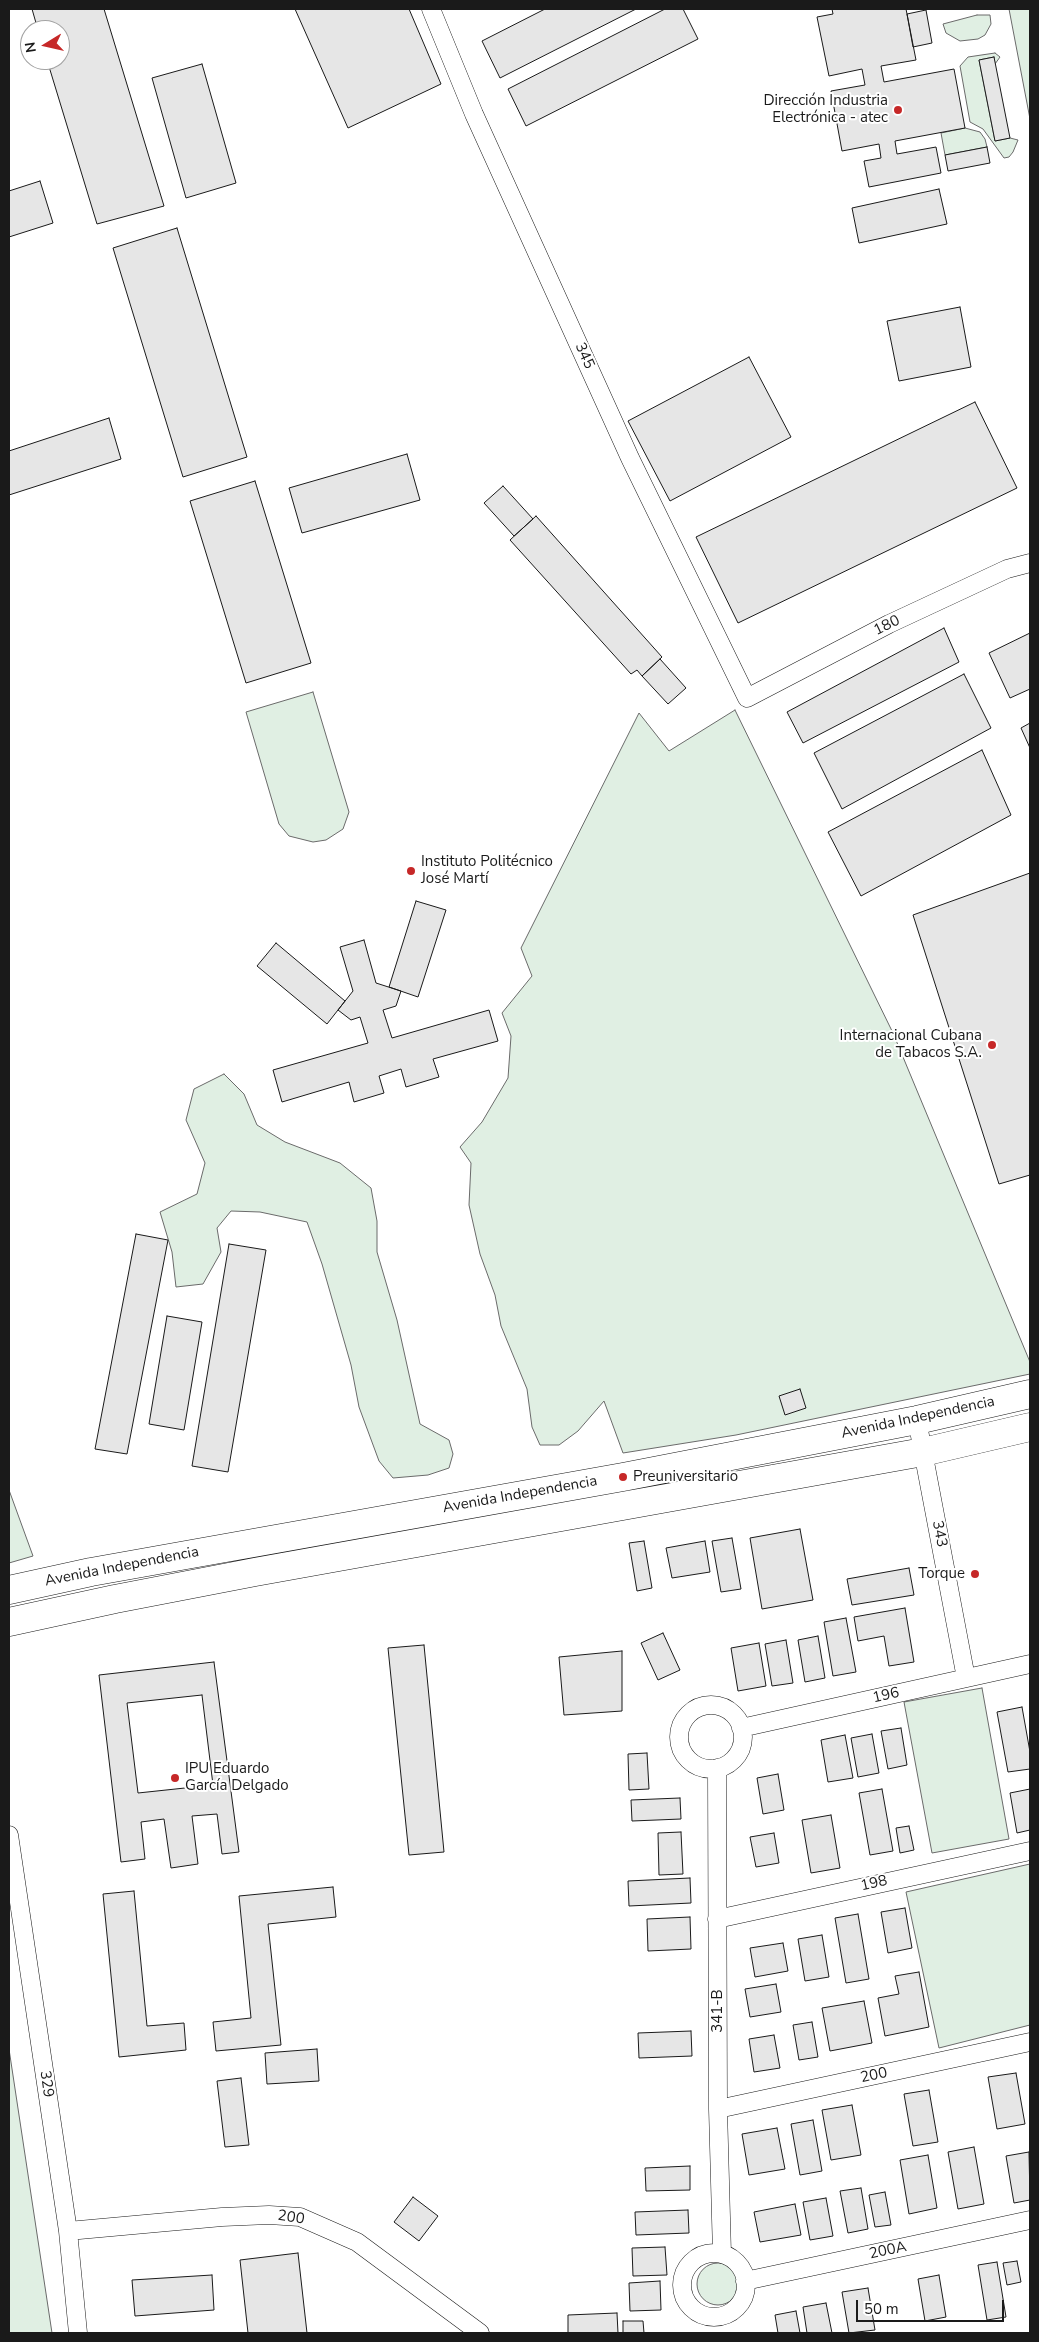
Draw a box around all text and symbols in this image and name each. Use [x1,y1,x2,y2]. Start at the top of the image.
north arrow [20,20,70,70]
text: N [20,41,41,54]
place label: Dirección Industria Electrónica - atec [763,92,888,127]
marker: Dirección Industria Electrónica - atec [892,104,904,116]
street label: 345 [570,340,598,372]
street label: 180 [871,612,903,640]
place label: Instituto Politécnico José Martí [421,853,553,888]
marker: Instituto Politécnico José Martí [405,865,417,877]
place label: Internacional Cubana de Tabacos S.A. [840,1027,982,1062]
marker: Internacional Cubana de Tabacos S.A. [986,1039,998,1051]
street label: Avenida Independencia [840,1393,996,1443]
place label: Preuniversitario [633,1468,738,1486]
marker: Preuniversitario [617,1471,629,1483]
street label: Avenida Independencia [441,1473,599,1517]
street label: 343 [928,1519,950,1549]
street label: Avenida Independencia [43,1543,201,1591]
place label: Torque [918,1565,965,1583]
marker: Torque [969,1568,981,1580]
street label: 196 [871,1684,901,1708]
place label: IPU Eduardo García Delgado [185,1760,289,1795]
marker: IPU Eduardo García Delgado [169,1772,181,1784]
street label: 198 [859,1872,889,1896]
street label: 341-B [709,1989,727,2033]
street label: 200 [859,2064,889,2088]
street label: 329 [35,2069,57,2099]
street label: 200 [276,2207,306,2229]
street label: 200A [868,2238,908,2264]
scale bar [859,2290,1006,2322]
text: 50 m [864,2299,899,2319]

